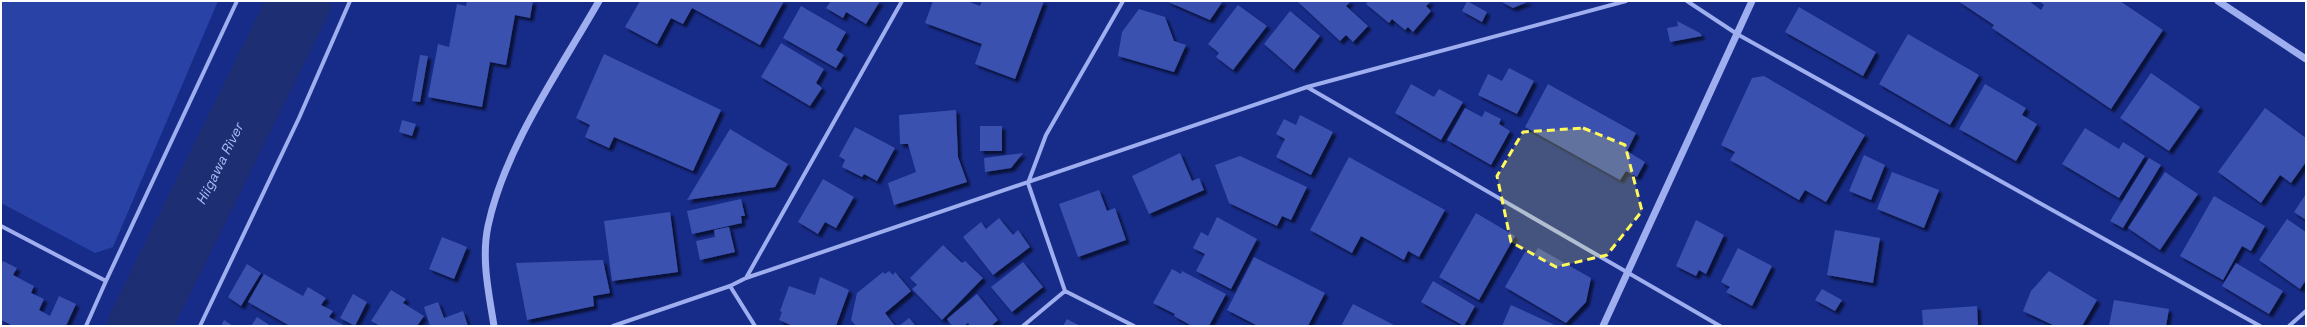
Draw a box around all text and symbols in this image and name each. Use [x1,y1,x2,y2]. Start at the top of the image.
water label: Hiigawa River [192,118,248,208]

